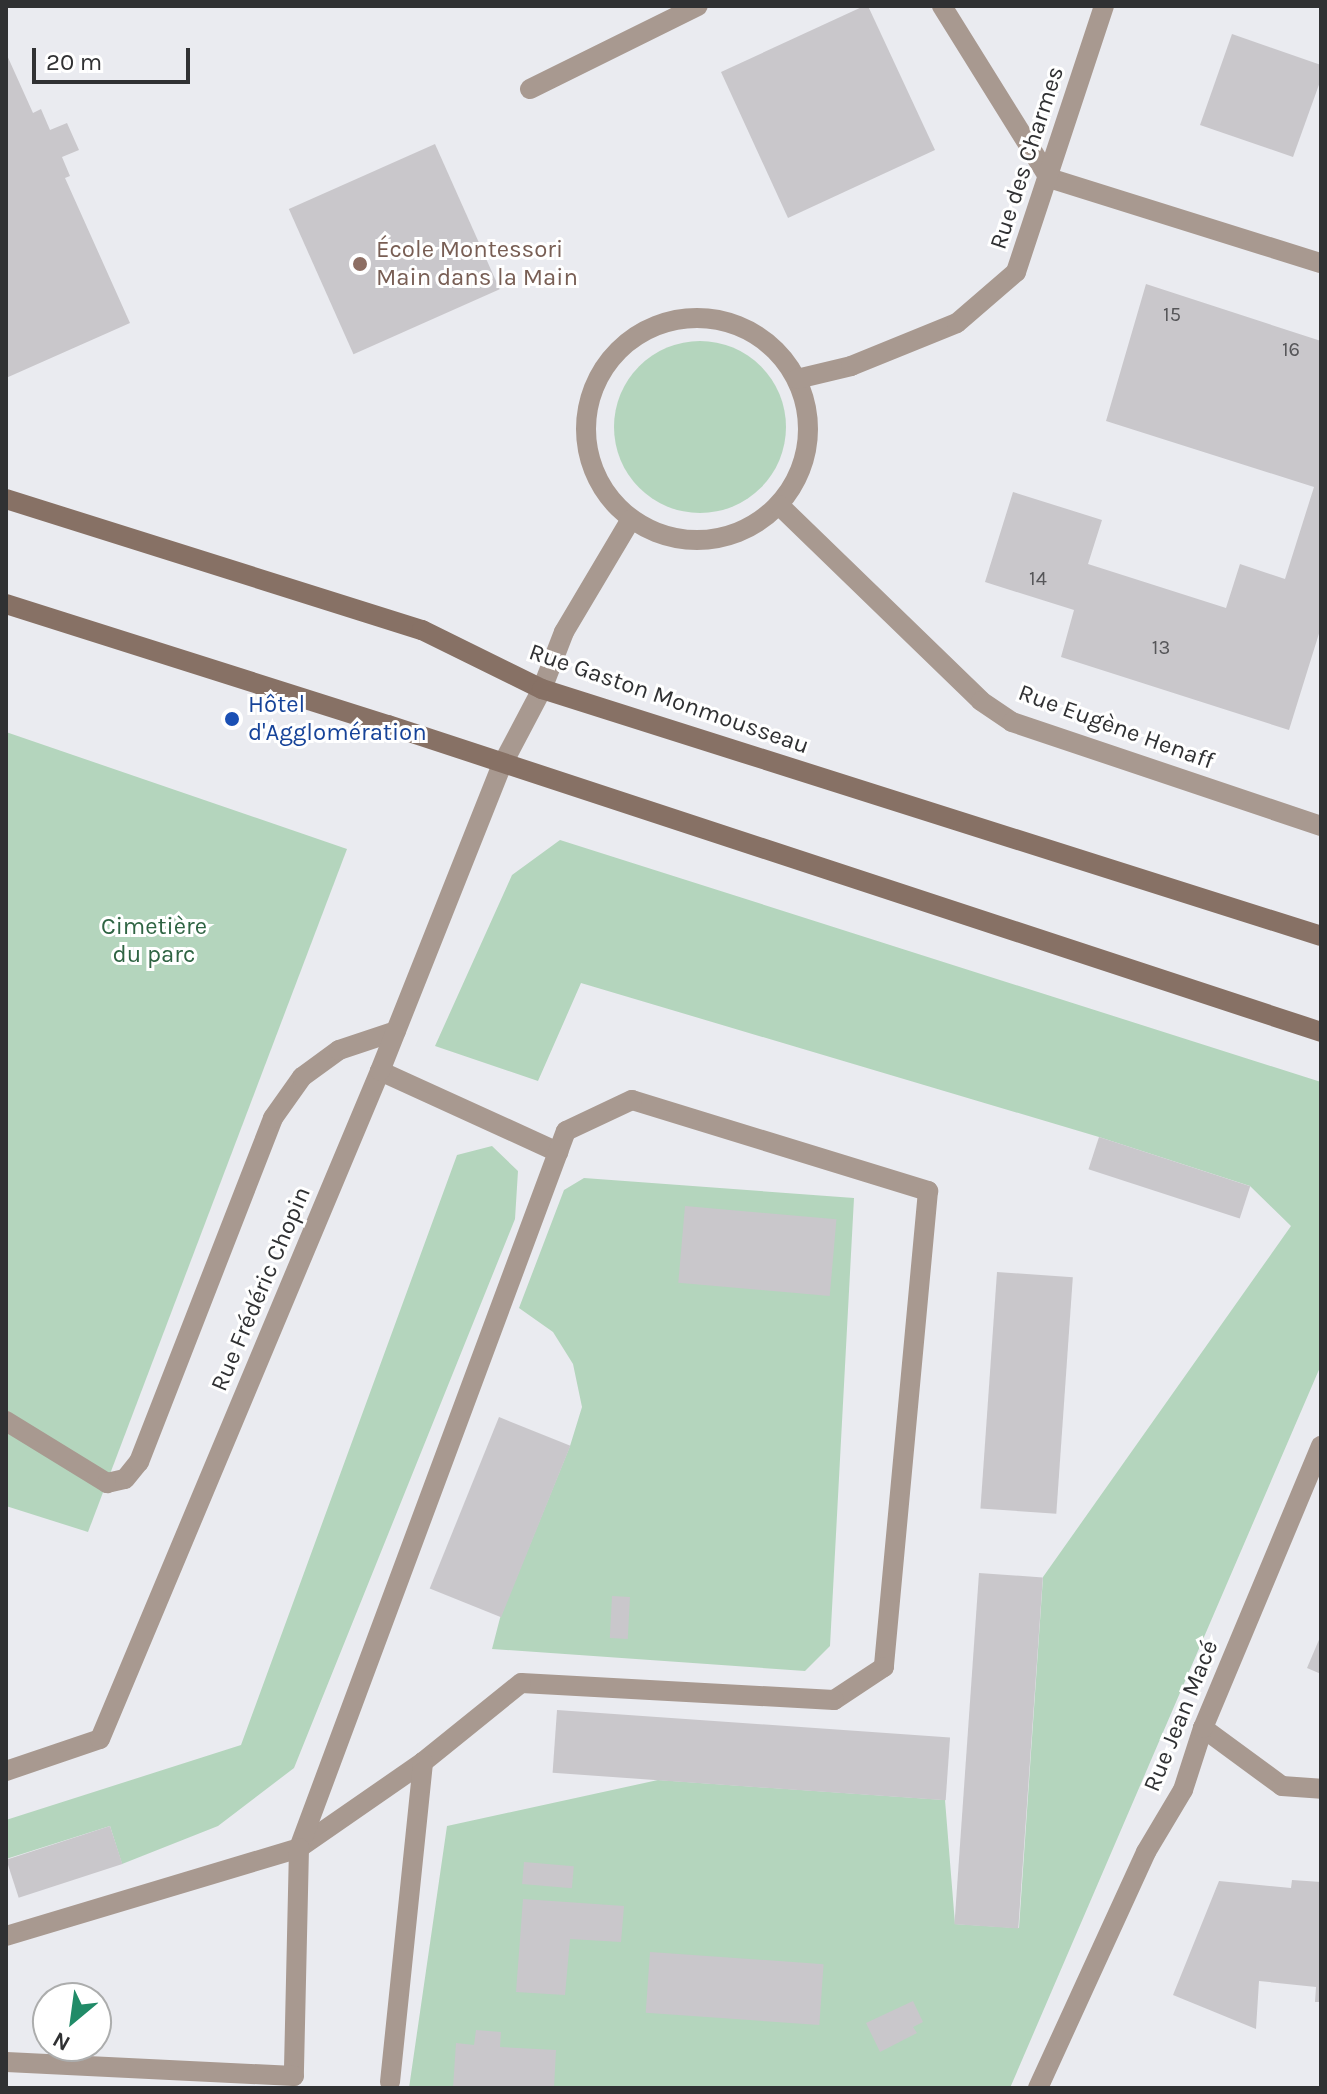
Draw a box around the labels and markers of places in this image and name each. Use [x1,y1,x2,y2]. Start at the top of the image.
place label: École Montessori Main dans la Main [376,236,578,292]
marker: École Montessori Main dans la Main [351,255,369,273]
place label: Hôtel d'Agglomération [248,691,427,747]
marker: Hôtel d'Agglomération [223,710,241,728]

